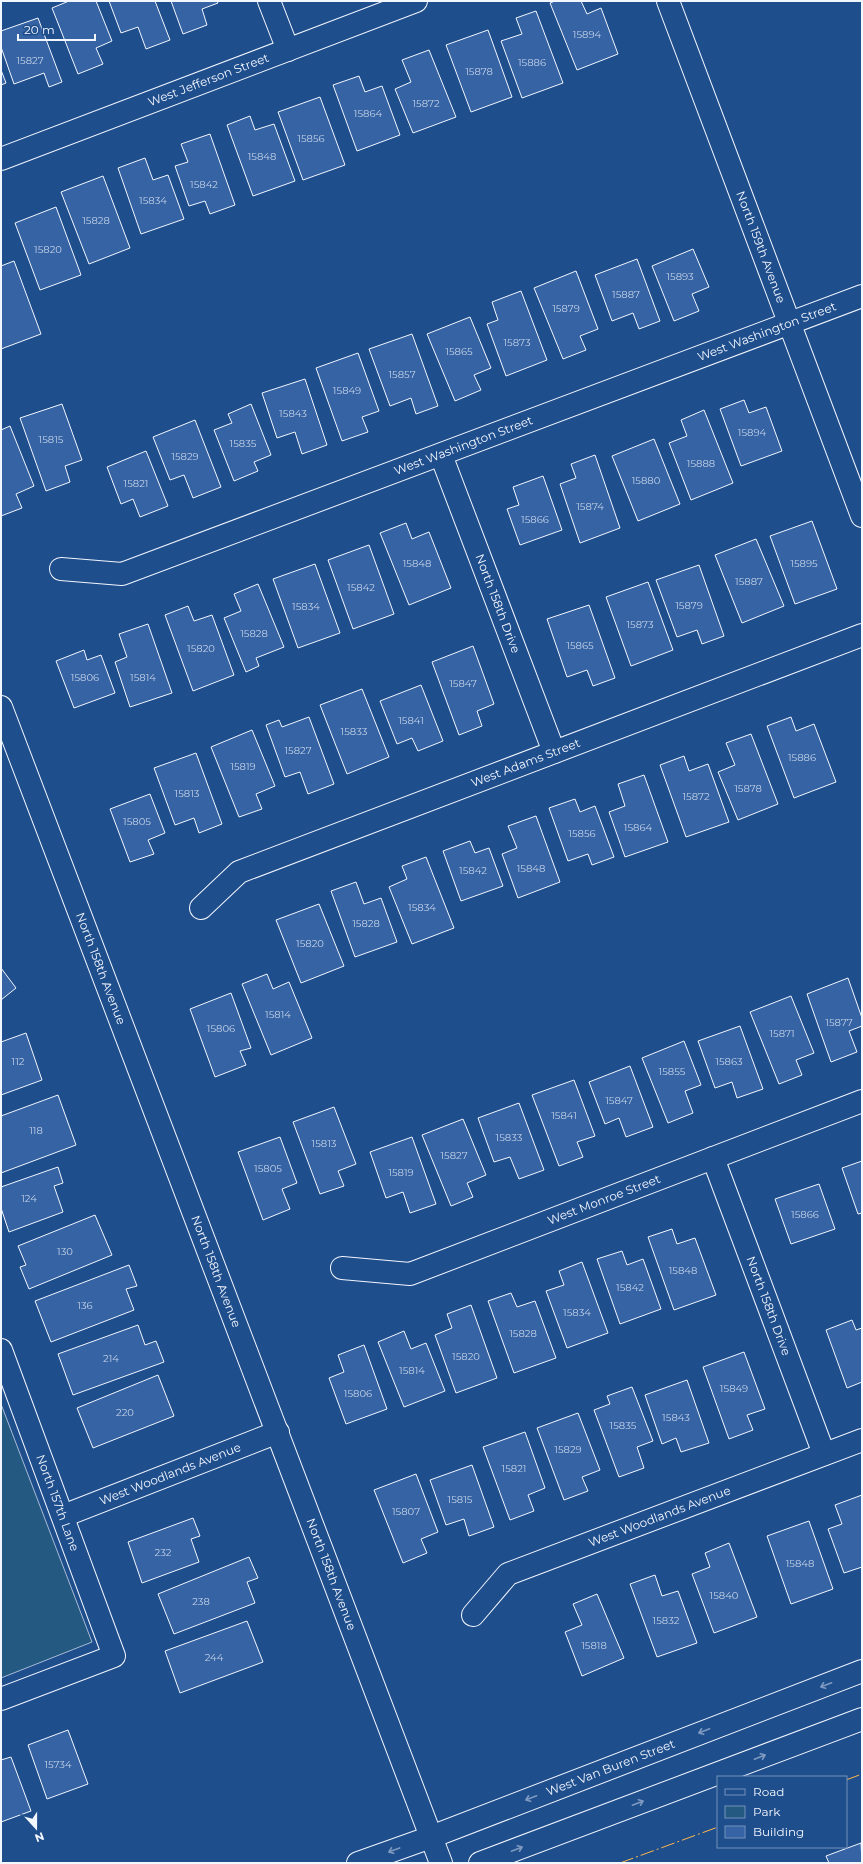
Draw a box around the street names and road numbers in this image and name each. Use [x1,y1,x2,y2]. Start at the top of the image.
street label: West Jefferson Street [146,50,271,109]
street label: North 159th Avenue [733,189,789,305]
street label: West Washington Street [695,298,838,364]
street label: West Washington Street [392,412,535,478]
street label: North 158th Drive [472,552,524,655]
street label: West Adams Street [469,735,582,790]
street label: North 158th Avenue [73,910,129,1027]
street label: West Monroe Street [545,1171,663,1228]
street label: North 158th Avenue [188,1213,244,1329]
street label: North 158th Drive [744,1254,794,1357]
street label: West Woodlands Avenue [97,1439,243,1508]
street label: North 157th Lane [33,1452,83,1553]
street label: West Woodlands Avenue [586,1482,733,1550]
street label: North 158th Avenue [303,1516,360,1632]
street label: West Van Buren Street [544,1736,677,1799]

